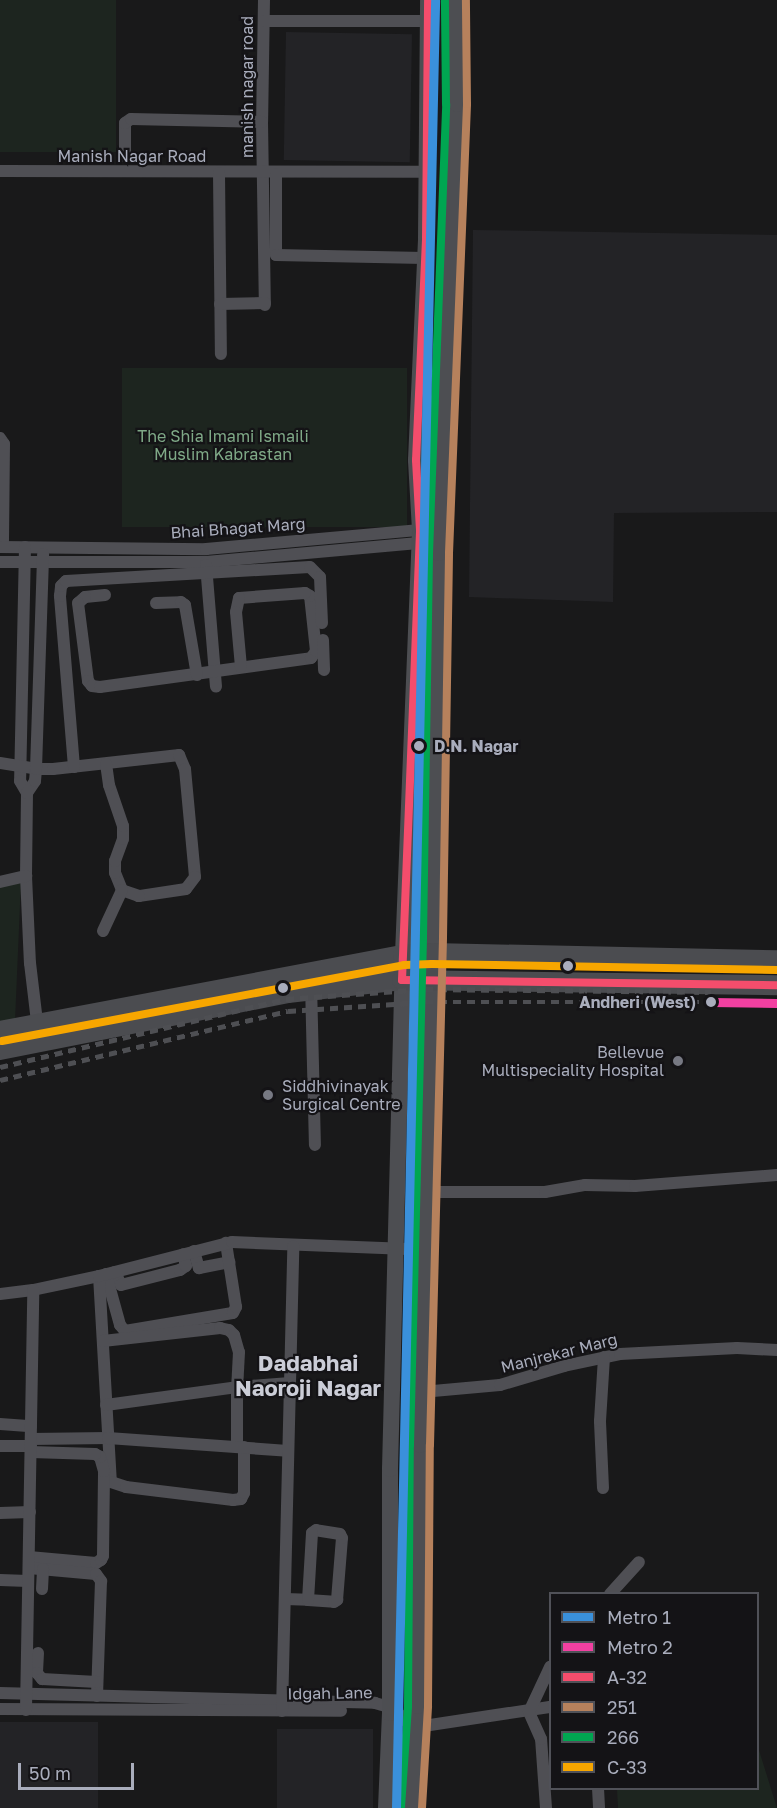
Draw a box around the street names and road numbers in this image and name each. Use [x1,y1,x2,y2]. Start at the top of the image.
street label: manish nagar road [237,16,257,158]
street label: Manish Nagar Road [58,146,206,166]
street label: Bhai Bhagat Marg [170,514,306,542]
street label: Manjrekar Marg [499,1329,619,1377]
street label: Idgah Lane [287,1683,373,1703]

